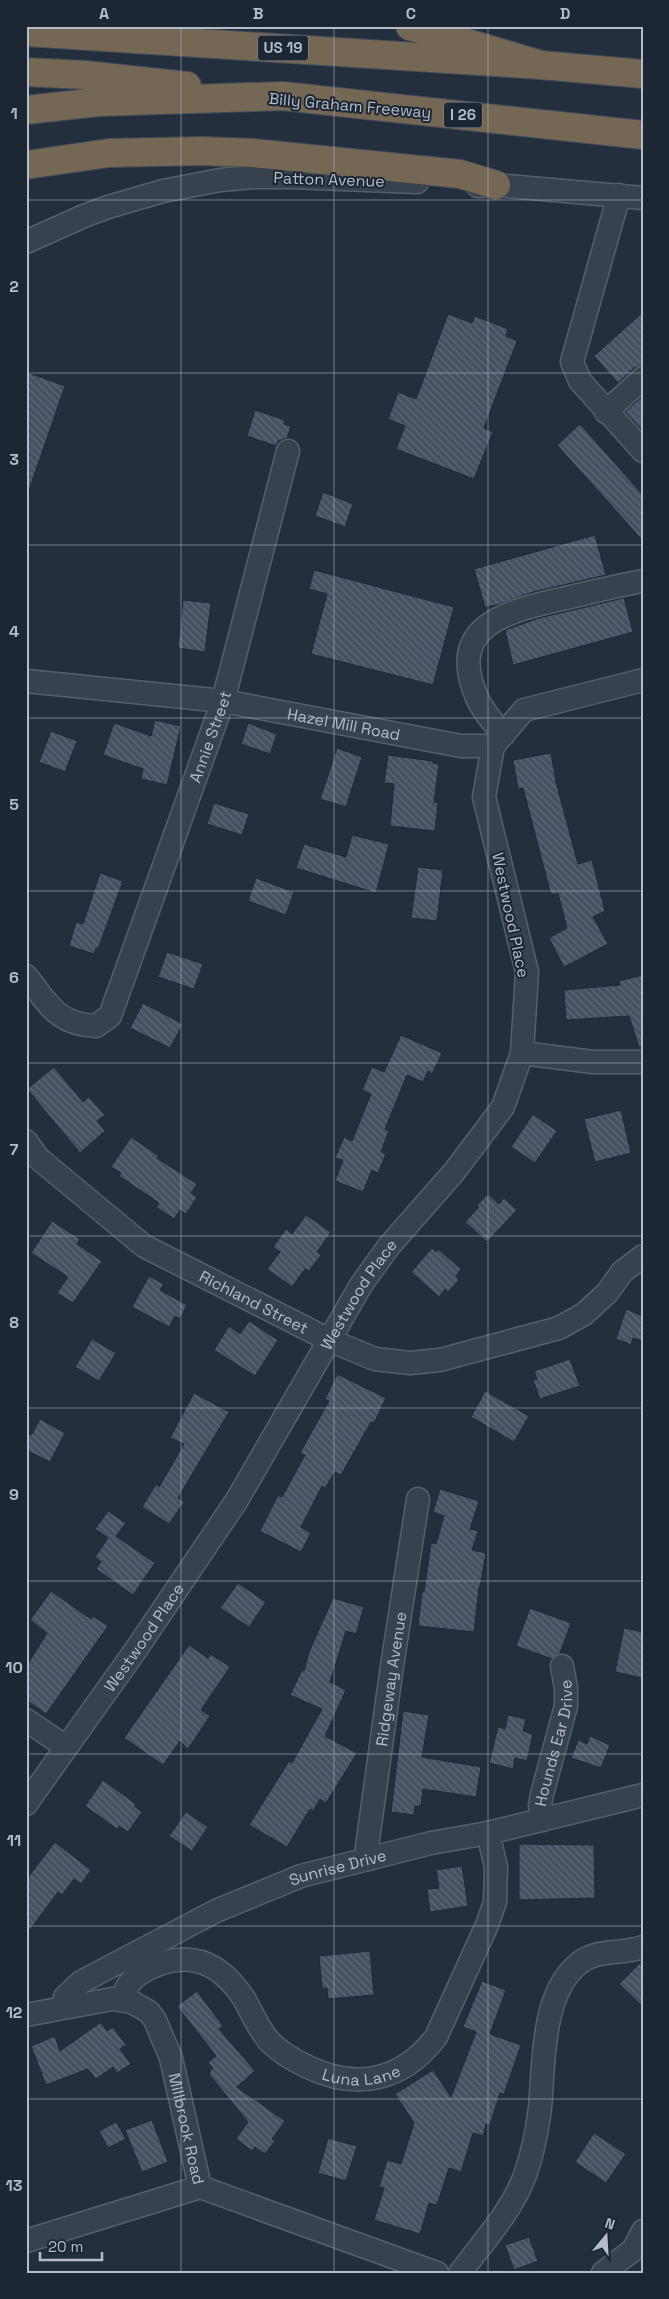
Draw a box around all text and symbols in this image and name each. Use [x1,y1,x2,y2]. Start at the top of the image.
text: A [99,3,109,24]
text: B [253,3,263,24]
text: C [406,3,416,24]
text: D [560,3,570,24]
road number: US 19 [258,36,308,60]
street label: Billy Graham Freeway [268,88,432,123]
road number: I 26 [444,102,482,128]
text: 1 [10,103,18,124]
street label: Patton Avenue [273,167,385,192]
text: 2 [9,276,19,297]
text: 3 [9,449,19,470]
text: 4 [9,621,19,642]
street label: Annie Street [185,689,236,786]
street label: Hazel Mill Road [286,703,402,745]
text: 5 [9,794,19,815]
street label: Westwood Place [487,851,534,980]
text: 6 [9,967,19,988]
text: 7 [10,1139,19,1160]
street label: Westwood Place [316,1235,401,1354]
street label: Richland Street [196,1266,312,1339]
text: 8 [9,1312,19,1333]
text: 9 [9,1484,19,1505]
street label: Westwood Place [99,1579,189,1696]
street label: Ridgeway Avenue [371,1610,411,1748]
text: 10 [5,1657,23,1678]
street label: Hounds Ear Drive [530,1678,577,1808]
text: 11 [7,1830,21,1851]
street label: Sunrise Drive [286,1845,389,1891]
text: 12 [6,2002,22,2023]
street label: Luna Lane [320,2060,404,2091]
street label: Millbrook Road [164,2071,209,2186]
text: 13 [6,2175,23,2196]
north arrow [582,2212,632,2262]
text: N [603,2214,617,2234]
scale bar [40,2229,102,2261]
text: 20 m [48,2237,83,2256]

